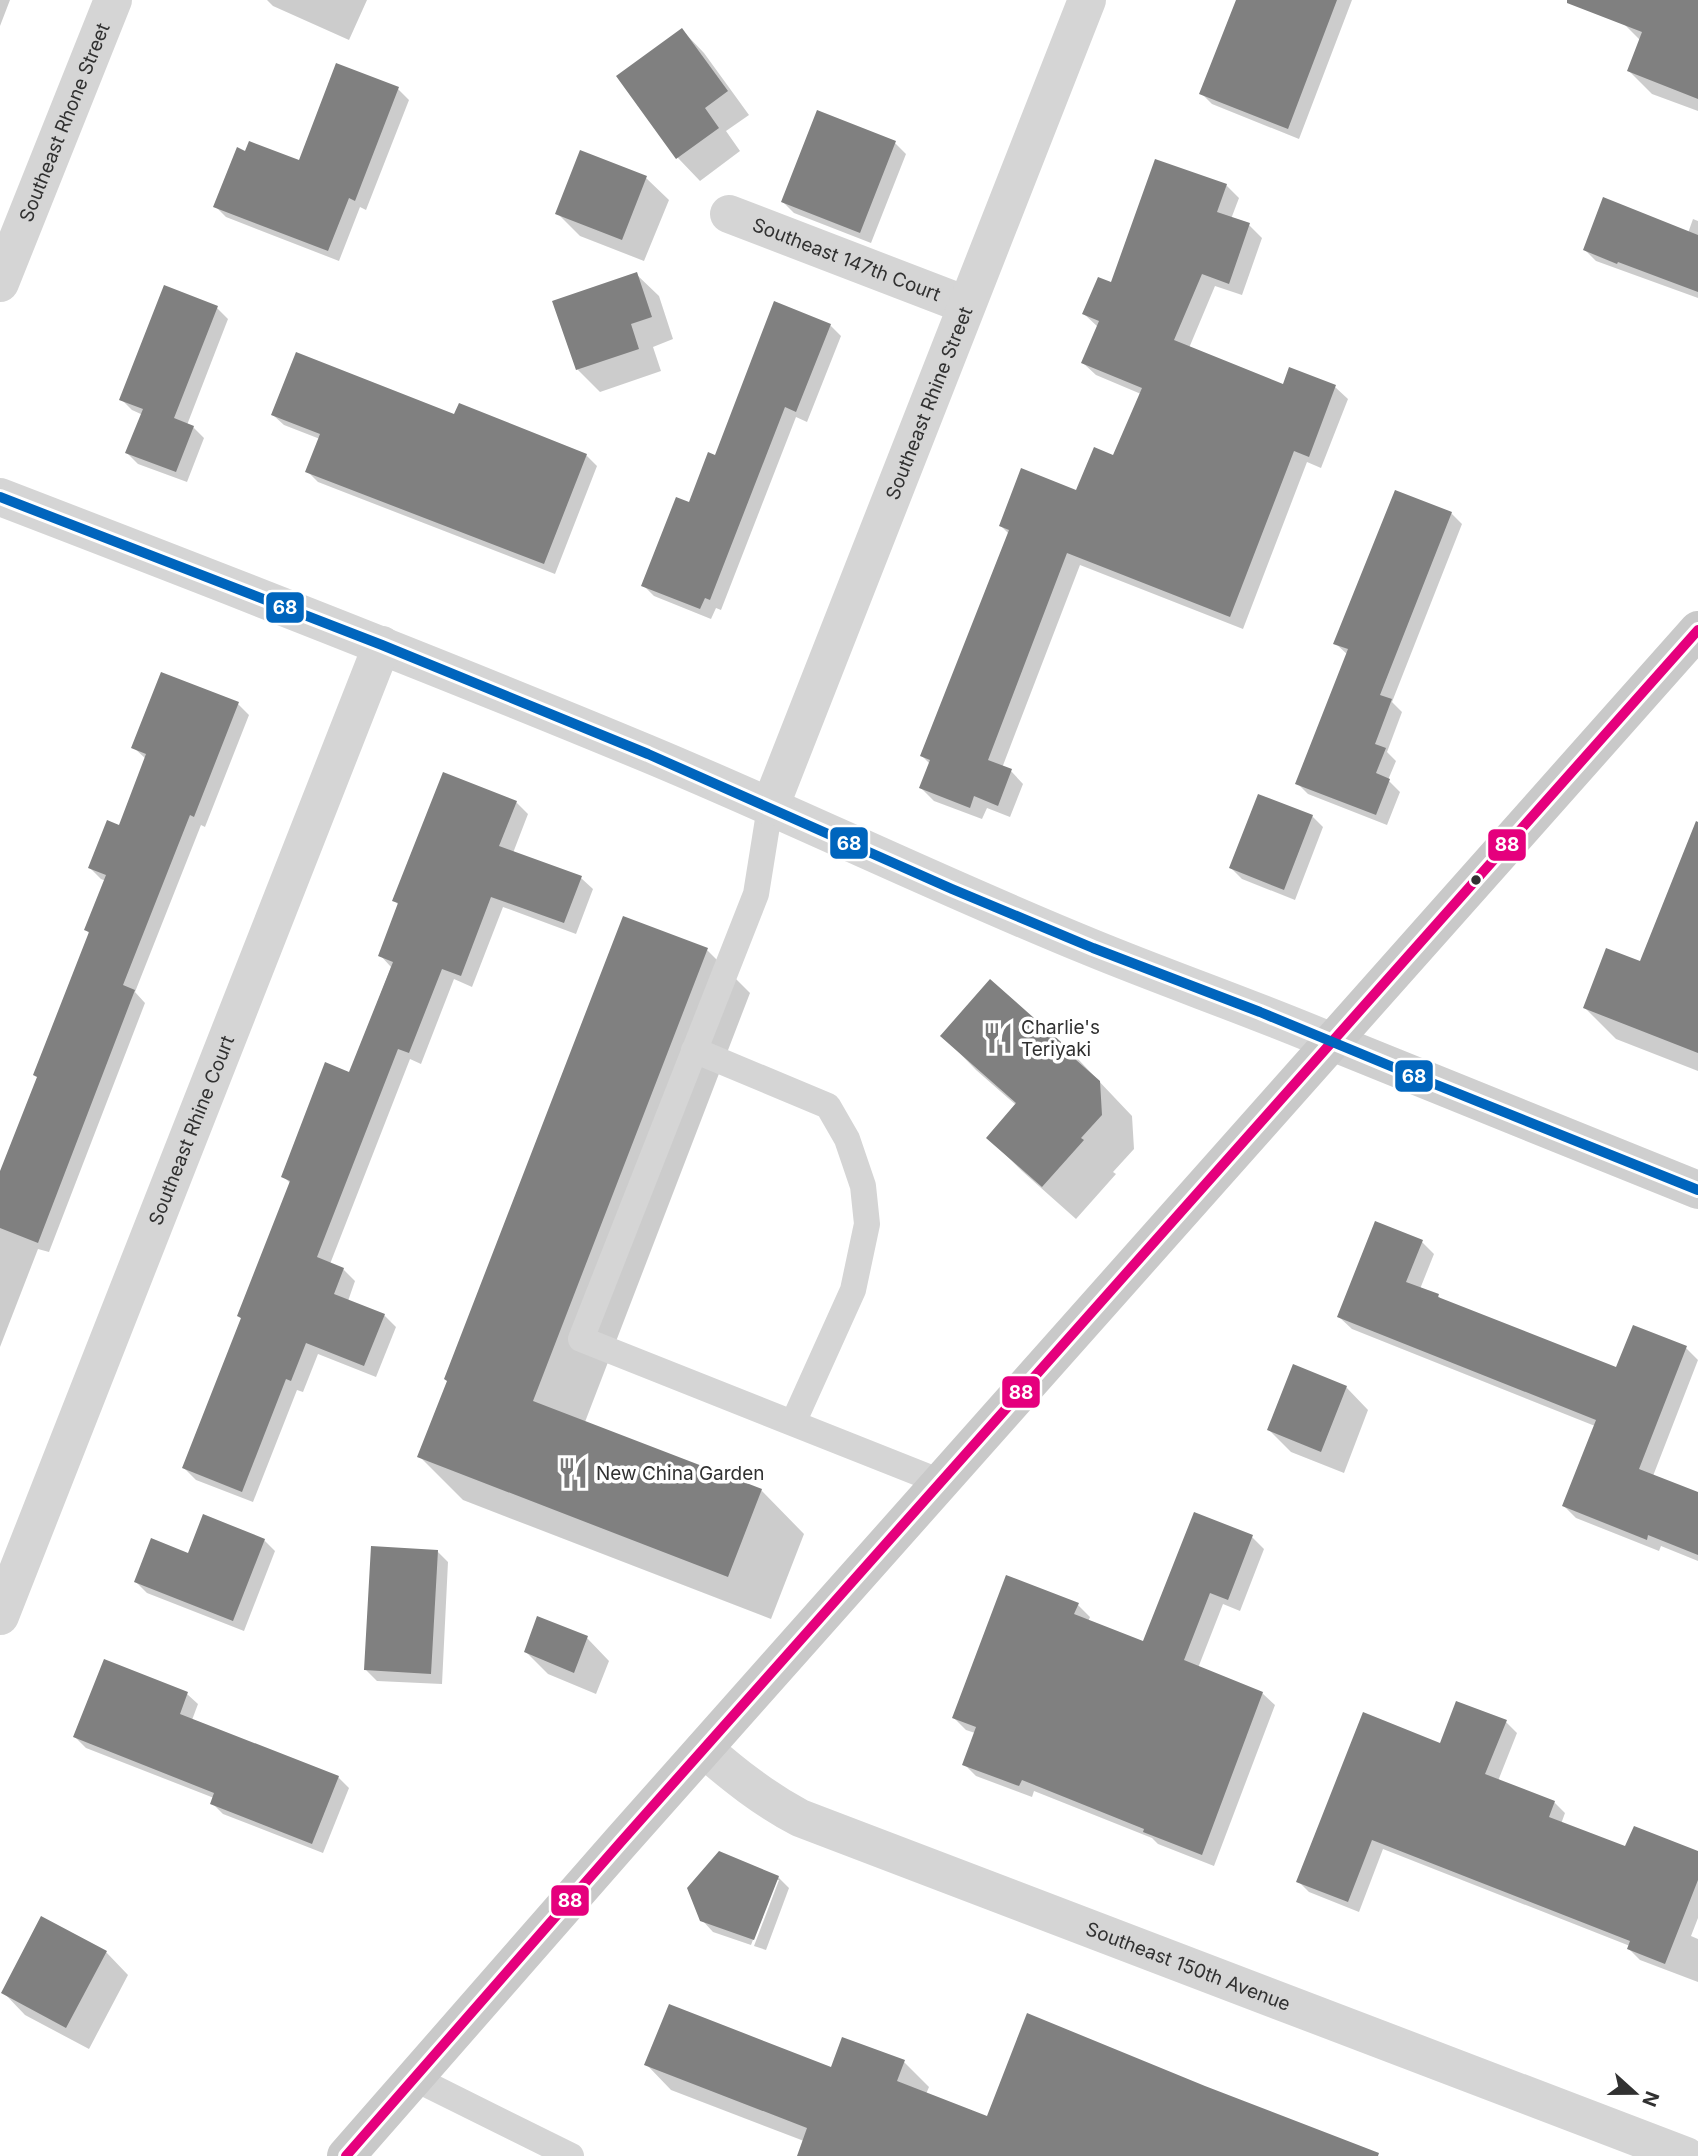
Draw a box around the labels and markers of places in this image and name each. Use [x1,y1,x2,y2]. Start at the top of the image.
unlabelled marker [1469,873,1483,887]
place label: Charlie's Teriyaki [1021,1016,1100,1061]
restaurant icon: Charlie's Teriyaki [981,1021,1015,1055]
restaurant icon: New China Garden [556,1456,590,1490]
place label: New China Garden [596,1462,765,1485]

